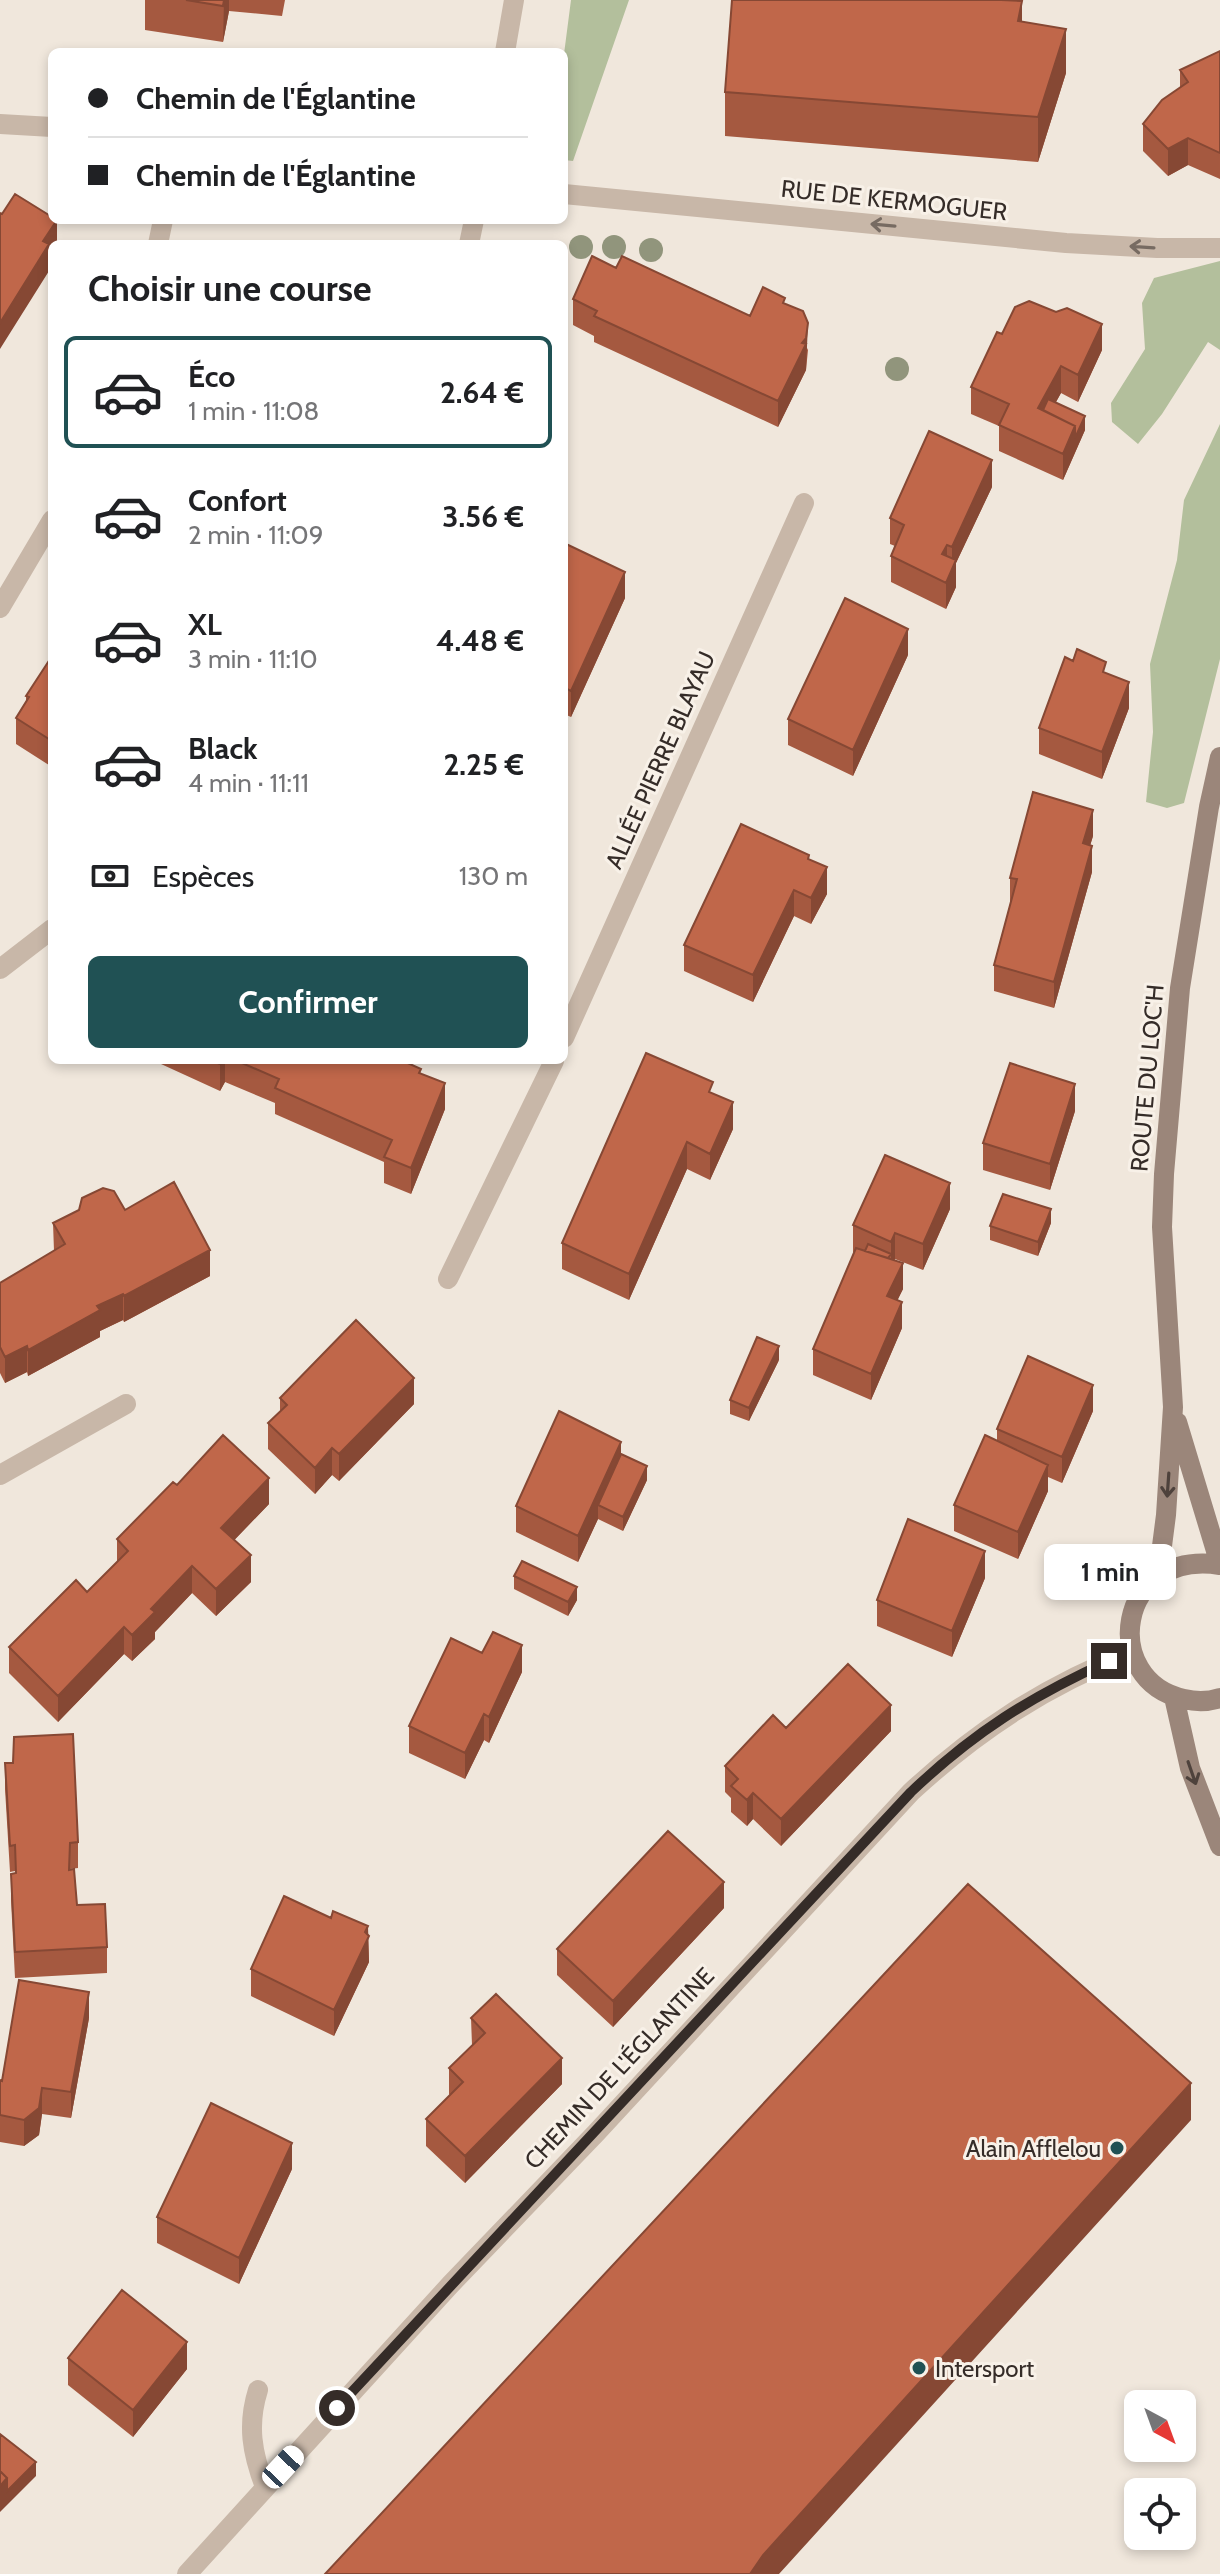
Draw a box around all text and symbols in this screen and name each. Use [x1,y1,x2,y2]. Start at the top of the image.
text: Chemin de l'Églantine [136,80,416,117]
text: Chemin de l'Églantine [136,157,416,194]
street label: RUE DE KERMOGUER [780,174,1009,226]
one-way arrow [870,218,897,233]
one-way arrow [1129,239,1156,254]
text: Choisir une course [88,266,371,310]
icon: car [92,356,164,428]
text: Éco [188,358,235,395]
text: 2.64 € [440,374,524,411]
text: 1 min · 11:08 [188,395,319,427]
icon: car [92,480,164,552]
text: Confort [188,482,287,519]
text: 3.56 € [442,498,524,535]
text: 2 min · 11:09 [188,519,324,551]
icon: car [92,604,164,676]
text: XL [188,606,222,643]
text: 4.48 € [436,622,524,659]
text: 3 min · 11:10 [188,643,318,675]
street label: ALLÉE PIERRE BLAYAU [599,647,721,873]
icon: car [92,728,164,800]
text: Black [188,730,258,767]
text: 2.25 € [444,746,524,783]
text: 4 min · 11:11 [188,767,309,799]
icon: cash [88,854,132,898]
text: Espèces [152,858,254,895]
text: 130 m [459,860,528,892]
button: Confirmer [88,956,528,1048]
street label: ROUTE DU LOC'H [1124,983,1170,1173]
one-way arrow [1160,1471,1175,1498]
callout: 1 min [1043,1545,1175,1601]
text: 1 min [1081,1556,1139,1588]
route end [1091,1643,1127,1679]
one-way arrow [1186,1760,1201,1785]
street label: CHEMIN DE L'ÉGLANTINE [518,1961,720,2175]
place label: Alain Afflelou [966,2134,1101,2163]
marker: Alain Afflelou [1108,2139,1126,2157]
place label: Intersport [935,2354,1034,2383]
marker: Intersport [910,2359,928,2377]
route start [319,2390,355,2426]
north arrow [1124,2390,1196,2462]
map controls [1124,2390,1196,2550]
car [258,2441,308,2493]
button: locate [1124,2478,1196,2550]

